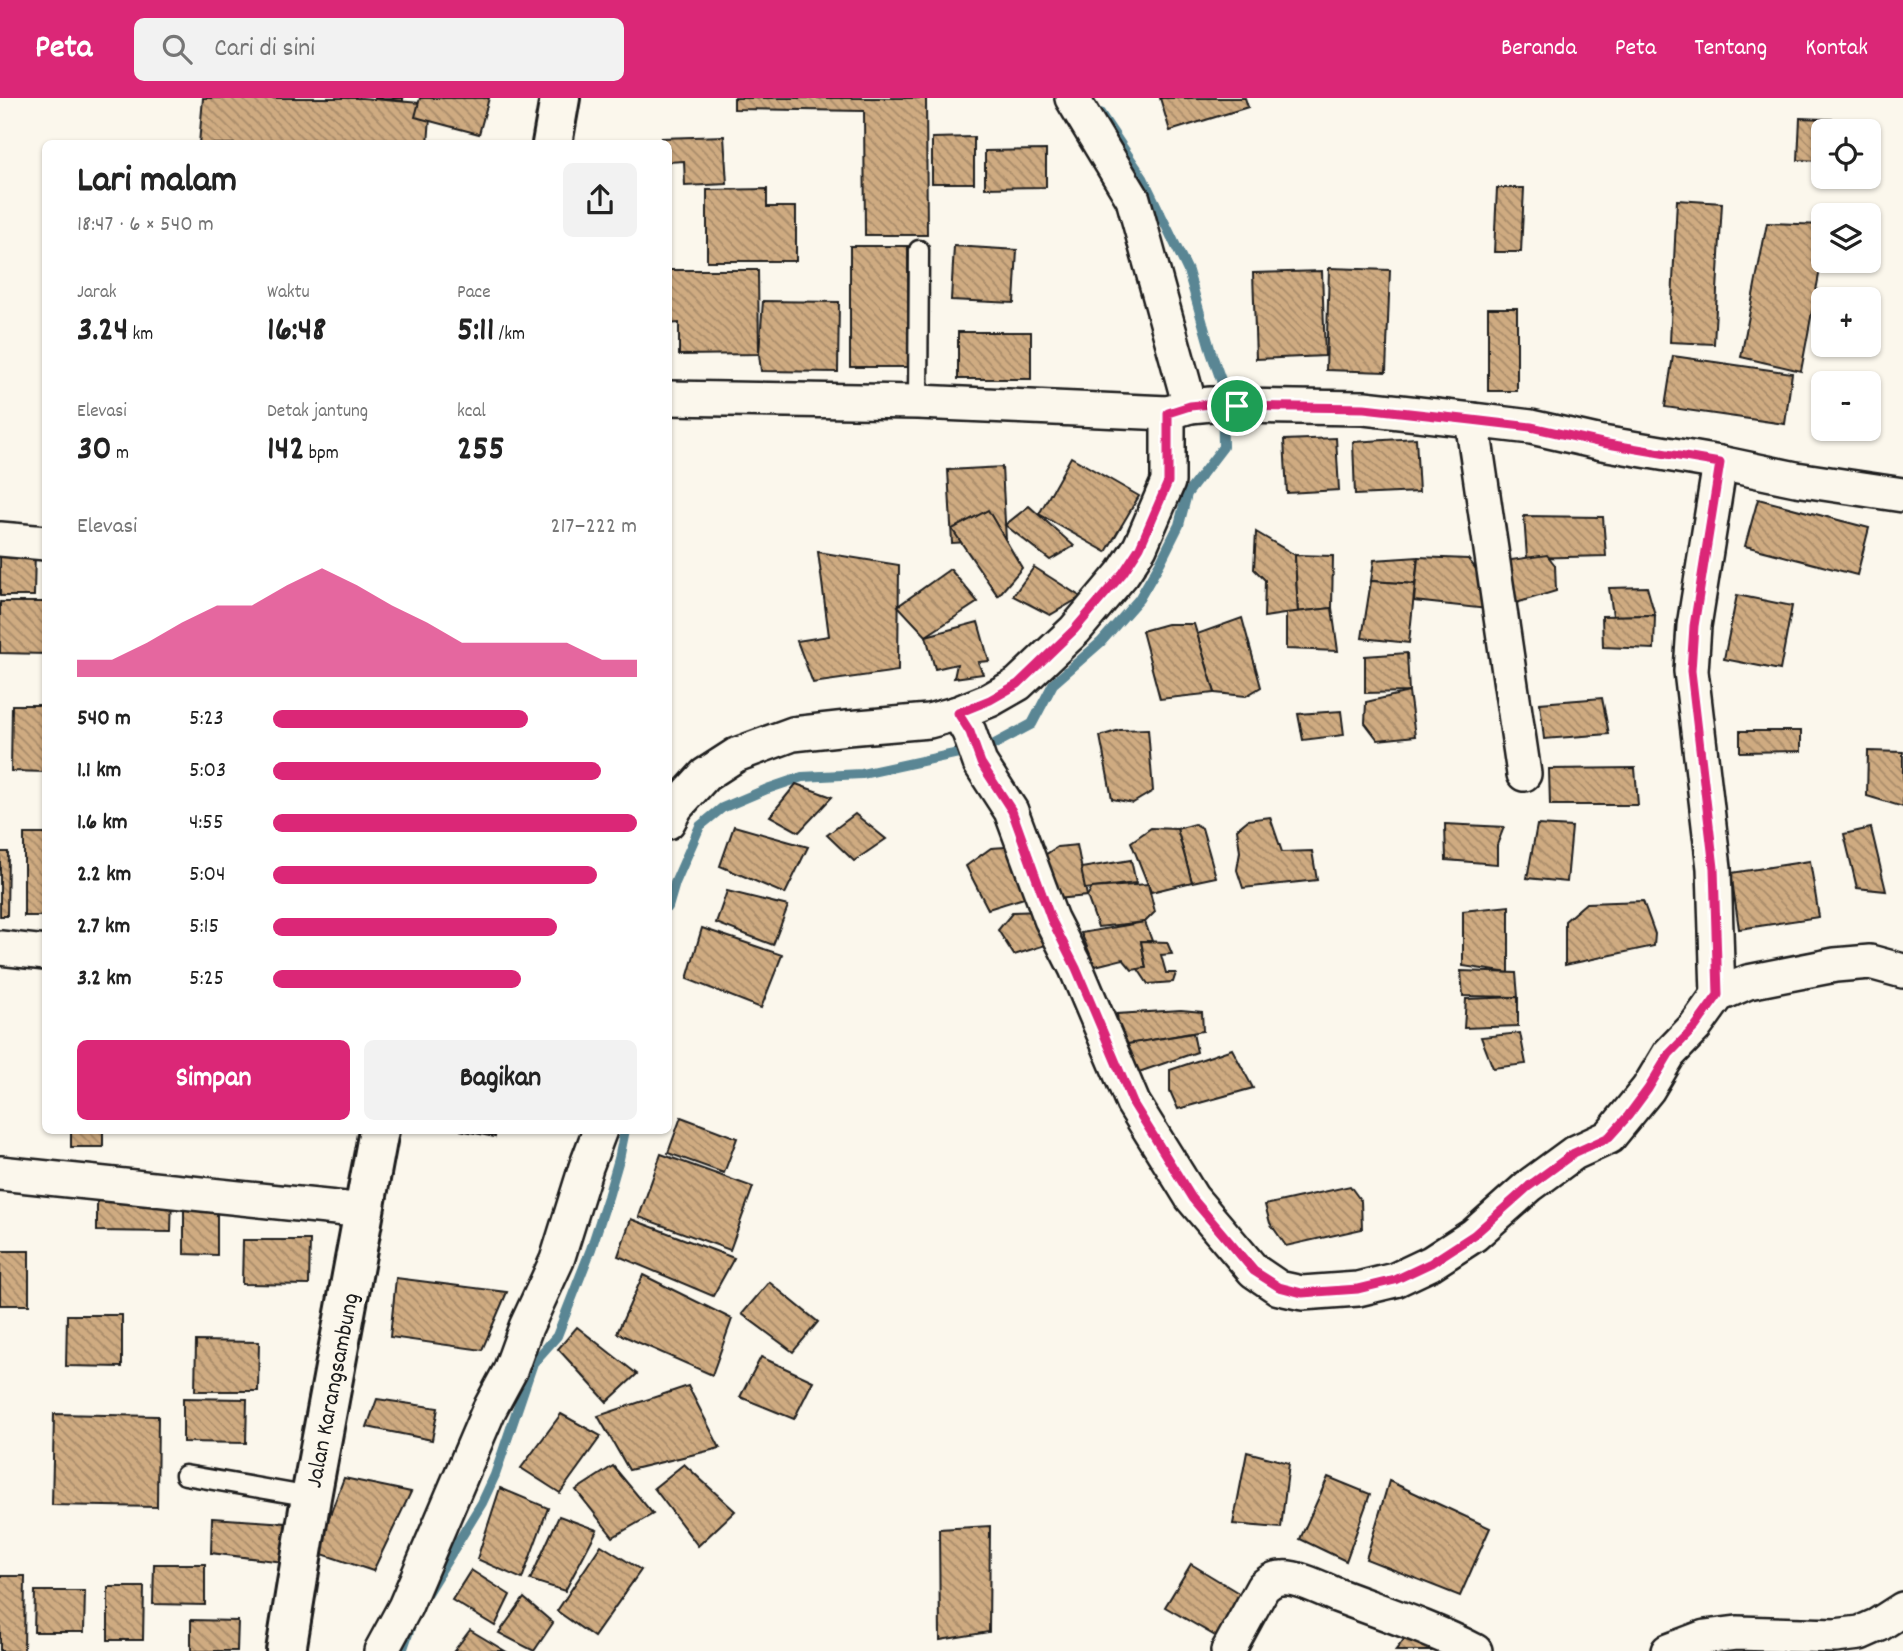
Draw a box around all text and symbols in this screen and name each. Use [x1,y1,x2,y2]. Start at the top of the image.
search box [134,18,624,81]
text: Peta [35,26,92,73]
icon: search [158,30,196,68]
text: Cari di sini [214,31,315,68]
text: Beranda [1501,32,1577,66]
text: Peta [1615,32,1656,66]
text: Tentang [1694,32,1767,66]
text: Kontak [1805,32,1868,66]
map controls [1811,119,1881,441]
button: locate [1811,119,1881,189]
text: Lari malam [77,155,237,210]
button: share [563,163,637,237]
button: layers [1811,203,1881,273]
text: 18:47 · 6 × 540 m [77,209,214,242]
text: Jarak [77,280,117,307]
text: Waktu [267,280,310,307]
text: Pace [457,280,491,307]
button: + [1811,287,1881,357]
text: 3.24 [77,307,128,357]
text: 16:48 [267,307,326,357]
text: 5:11 [457,307,494,357]
text: km [128,322,153,349]
text: /km [494,322,525,349]
button: − [1811,371,1881,441]
pin [1207,376,1267,436]
icon: arrive [1218,387,1256,425]
text: Elevasi [77,399,127,426]
text: Detak jantung [267,399,368,426]
text: kcal [457,399,486,426]
text: 30 [77,426,112,476]
text: 142 [267,426,305,476]
text: 255 [457,426,505,476]
text: m [112,441,129,468]
text: bpm [305,441,339,468]
text: Elevasi [77,511,137,544]
text: 217–222 m [550,511,637,544]
text: 540 m [77,703,131,736]
text: 5:23 [189,703,224,736]
text: 1.1 km [77,755,121,788]
text: 5:03 [189,755,226,788]
text: 1.6 km [77,807,128,840]
text: 4:55 [189,807,224,840]
text: 2.2 km [77,859,131,892]
text: 5:04 [189,859,226,892]
text: 2.7 km [77,911,130,944]
text: 5:15 [189,911,219,944]
text: 3.2 km [77,963,132,996]
text: 5:25 [189,963,224,996]
button: Simpan [77,1040,350,1120]
button: Bagikan [364,1040,637,1120]
street label: Jalan Karangsambung [298,1290,370,1491]

